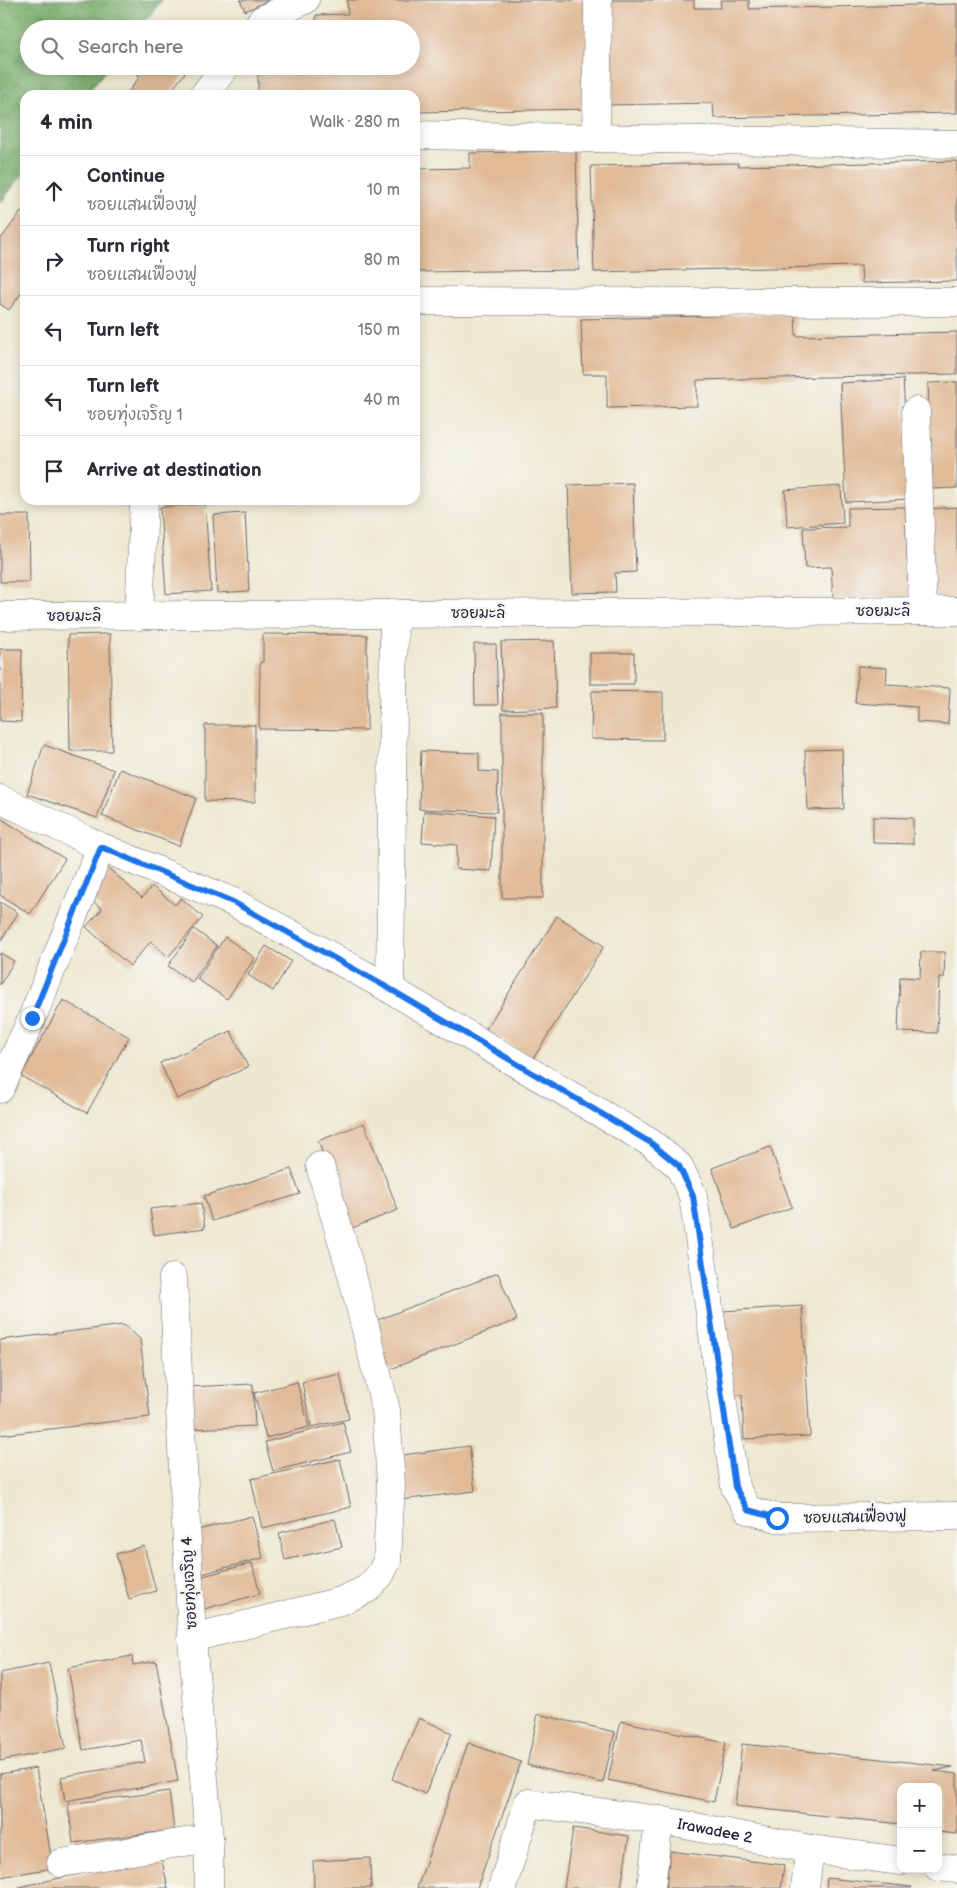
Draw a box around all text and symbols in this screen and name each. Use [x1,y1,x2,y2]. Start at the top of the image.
search box [20,20,420,75]
icon: search [38,34,66,62]
text: Search here [78,36,183,59]
text: 4 min [40,110,93,135]
text: Walk · 280 m [310,113,400,132]
text: Continue [87,165,165,188]
icon: ahead [40,177,68,205]
text: 10 m [367,181,400,200]
text: ซอยแสนเฟื่องฟู [87,196,197,215]
text: Turn right [87,235,170,258]
icon: right [40,247,68,275]
text: 80 m [364,251,400,270]
text: ซอยแสนเฟื่องฟู [87,266,197,285]
icon: left [40,317,68,345]
text: Turn left [87,319,159,342]
text: 150 m [358,321,400,340]
text: Turn left [87,375,159,398]
icon: left [40,387,68,415]
text: 40 m [363,391,400,410]
text: ซอยทุ่งเจริญ 1 [87,406,183,425]
icon: arrive [40,457,68,485]
text: Arrive at destination [87,459,262,482]
street label: ซอยมะลิ [856,602,910,621]
street label: ซอยมะลิ [451,604,505,623]
street label: ซอยมะลิ [47,607,101,626]
route end [21,1007,44,1030]
street label: ซอยแสนเฟื่องฟู [803,1502,907,1529]
route start [766,1507,789,1530]
street label: ซอยทุ่งเจริญ 4 [177,1536,202,1630]
map controls [897,1783,942,1873]
button: + [897,1783,942,1828]
street label: Irawadee 2 [676,1815,754,1848]
button: − [897,1828,942,1873]

